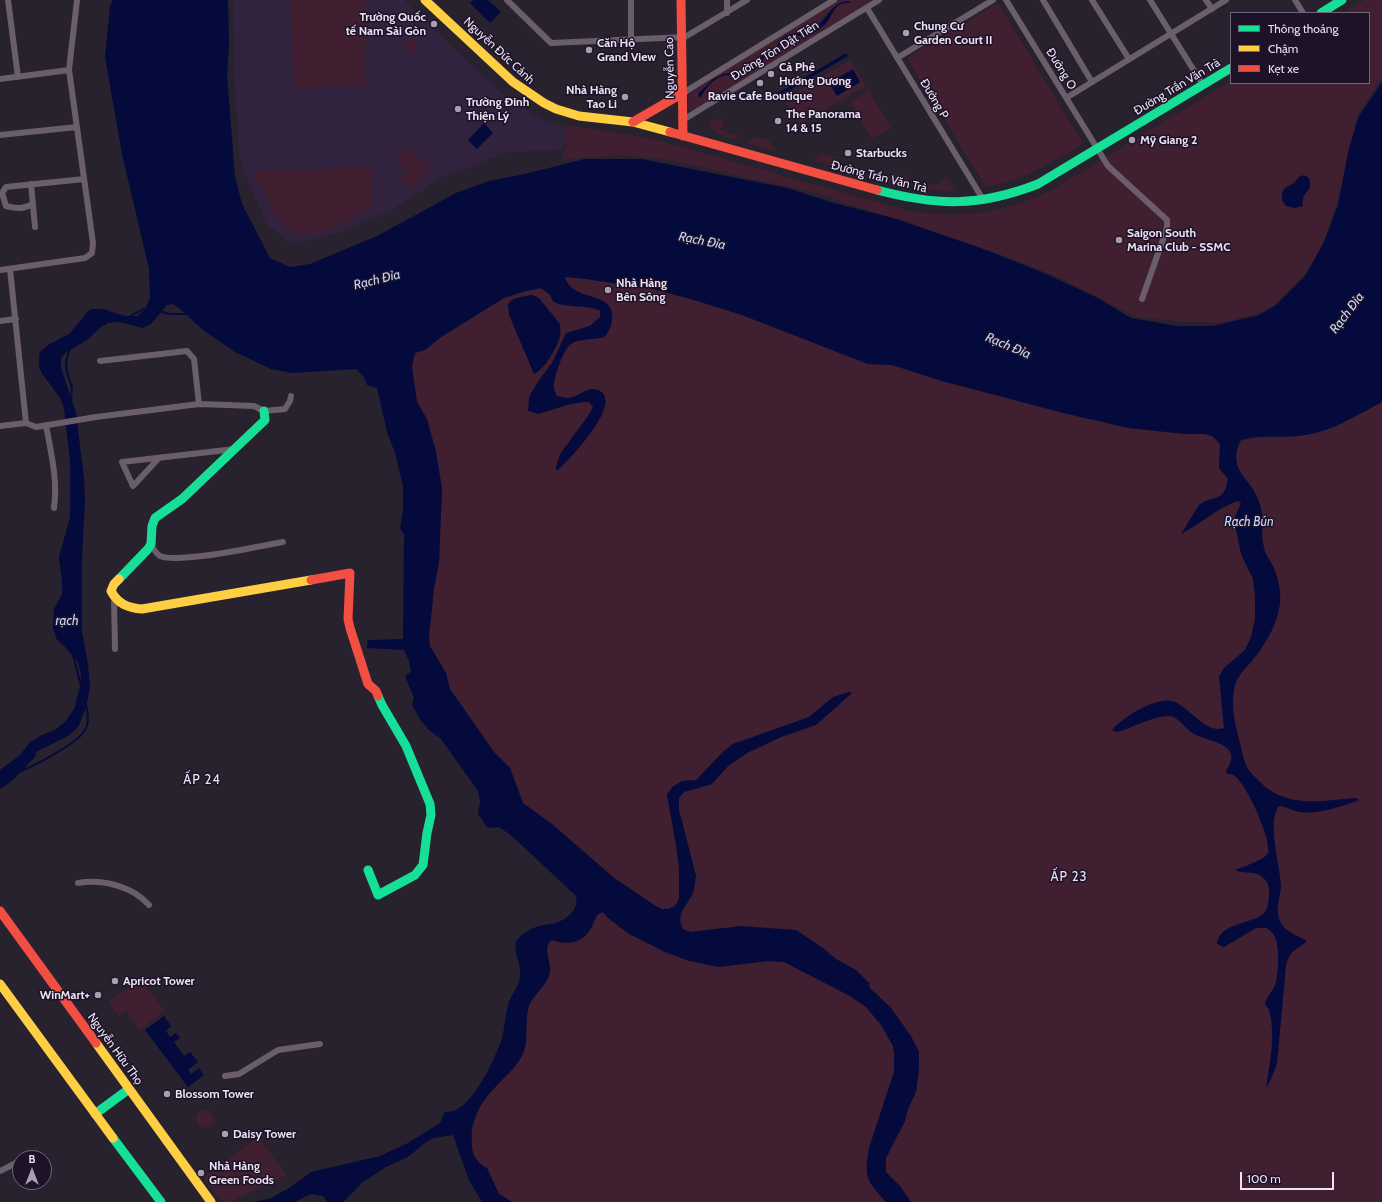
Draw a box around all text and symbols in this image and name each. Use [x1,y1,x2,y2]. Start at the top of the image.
place label: Trường Quốc tế Nam Sài Gòn [346,10,426,38]
legend [1230,12,1370,84]
street label: Nguyễn Đức Cảnh [461,15,537,87]
street label: Đường Tôn Dật Tiên [728,18,822,84]
marker: Trường Quốc tế Nam Sài Gòn [429,19,439,29]
place label: Chung Cư Garden Court II [914,19,992,47]
text: Thông thoáng [1268,21,1338,36]
marker: Chung Cư Garden Court II [901,28,911,38]
place label: Căn Hộ Grand View [597,36,656,64]
street label: Nguyễn Cao [662,37,678,99]
text: Chậm [1268,41,1298,56]
marker: Căn Hộ Grand View [584,45,594,55]
street label: Đường O [1043,46,1079,92]
street label: Đường Trần Văn Trà [1131,56,1223,118]
place label: Cà Phê Hướng Dương [779,60,851,88]
text: Kẹt xe [1268,61,1299,76]
marker: Cà Phê Hướng Dương [766,69,776,79]
street label: Đường P [917,76,951,122]
marker: Ravie Cafe Boutique [755,78,765,88]
place label: Nhà Hàng Tao Li [566,83,617,111]
place label: Ravie Cafe Boutique [708,89,812,103]
marker: Nhà Hàng Tao Li [620,92,630,102]
place label: Trường Đinh Thiện Lý [466,95,529,123]
marker: Trường Đinh Thiện Lý [453,104,463,114]
place label: The Panorama 14 & 15 [786,107,861,135]
marker: The Panorama 14 & 15 [773,116,783,126]
place label: Mỹ Giang 2 [1140,133,1197,147]
marker: Mỹ Giang 2 [1127,135,1137,145]
place label: Starbucks [856,146,907,160]
marker: Starbucks [843,148,853,158]
street label: Đường Trần Văn Trà [830,158,928,196]
place label: Saigon South Marina Club - SSMC [1127,226,1230,254]
water label: Rạch Đỉa [677,229,727,253]
marker: Saigon South Marina Club - SSMC [1114,235,1124,245]
water label: Rạch Đỉa [352,267,402,293]
place label: Nhà Hàng Bên Sông [616,276,667,304]
marker: Nhà Hàng Bên Sông [603,285,613,295]
water label: Rạch Đỉa [1326,289,1368,337]
water label: Rạch Đỉa [983,330,1033,362]
water label: Rạch Bún [1224,514,1274,530]
water label: rạch [55,613,79,629]
district label: ẤP 24 [183,772,221,788]
district label: ẤP 23 [1050,869,1088,885]
place label: Apricot Tower [123,974,195,988]
marker: Apricot Tower [110,976,120,986]
place label: WinMart+ [40,988,90,1002]
marker: WinMart+ [93,990,103,1000]
street label: Nguyễn Hữu Thọ [84,1010,146,1088]
place label: Blossom Tower [175,1087,254,1101]
marker: Blossom Tower [162,1089,172,1099]
place label: Daisy Tower [233,1127,296,1141]
marker: Daisy Tower [220,1129,230,1139]
north arrow [12,1150,52,1190]
text: B [29,1152,35,1166]
place label: Nhà Hàng Green Foods [209,1159,274,1187]
scale bar [1242,1164,1336,1190]
marker: Nhà Hàng Green Foods [196,1168,206,1178]
text: 100 m [1247,1171,1281,1186]

